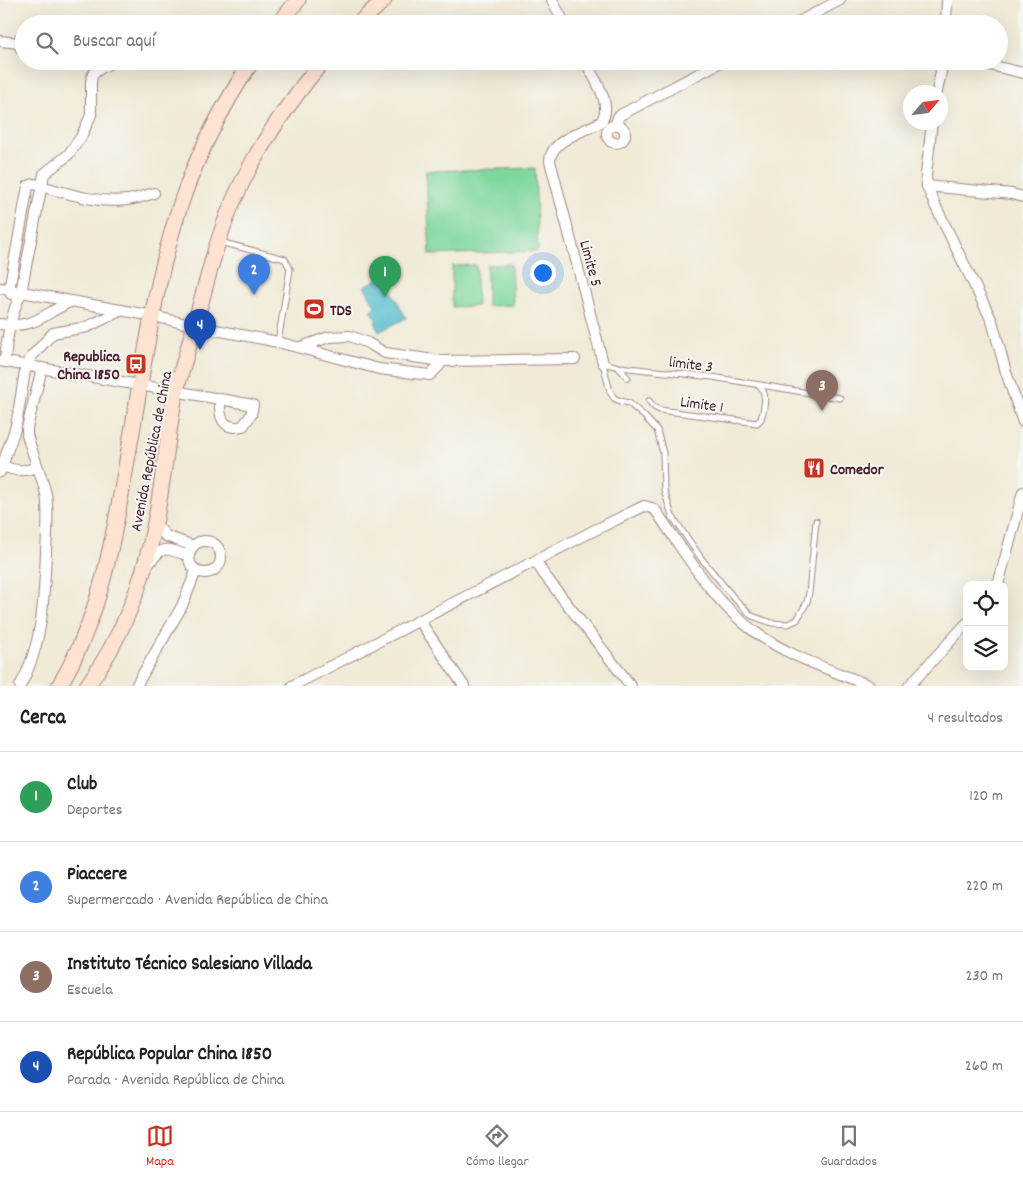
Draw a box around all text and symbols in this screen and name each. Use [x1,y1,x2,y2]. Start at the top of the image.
search box [15,15,1008,70]
icon: search [33,29,61,57]
text: Buscar aquí [73,29,155,56]
north arrow [903,85,948,130]
street label: Limite 5 [572,238,607,290]
pin: 2 [238,254,270,295]
pin: 1 [369,256,401,297]
your location [530,260,556,286]
sports icon: TDS [302,297,326,321]
place label: TDS [330,300,352,323]
pin: 4 [184,309,216,350]
place label: Republica China 1850 [57,346,121,387]
street label: limite 3 [667,351,714,380]
bus stop icon: Republica China 1850 [124,352,148,376]
street label: Avenida República de China [126,369,179,534]
pin: 3 [806,370,838,411]
street label: Limite 1 [679,391,725,420]
restaurant icon: Comedor [802,456,826,480]
place label: Comedor [830,459,885,482]
map controls [963,581,1008,671]
button: locate [963,581,1008,626]
button: layers [963,626,1008,671]
text: Cerca [20,704,66,734]
text: 4 resultados [928,707,1003,730]
text: Club [67,772,97,799]
text: 1 [34,785,38,808]
text: 120 m [969,785,1003,808]
text: Deportes [67,799,122,822]
text: Piaccere [67,862,127,889]
text: 2 [33,875,40,898]
text: 220 m [966,875,1003,898]
text: Supermercado · Avenida República de China [67,889,328,912]
text: Instituto Técnico Salesiano Villada [67,952,312,979]
text: 3 [32,965,40,988]
text: 230 m [966,965,1003,988]
text: Escuela [67,979,113,1002]
text: República Popular China 1850 [67,1042,272,1069]
text: 4 [33,1055,39,1078]
text: 260 m [965,1055,1003,1078]
text: Parada · Avenida República de China [67,1069,284,1092]
tab: Mapa [146,1122,174,1172]
tab: Cómo llegar [466,1122,529,1172]
tab: Guardados [820,1122,877,1172]

